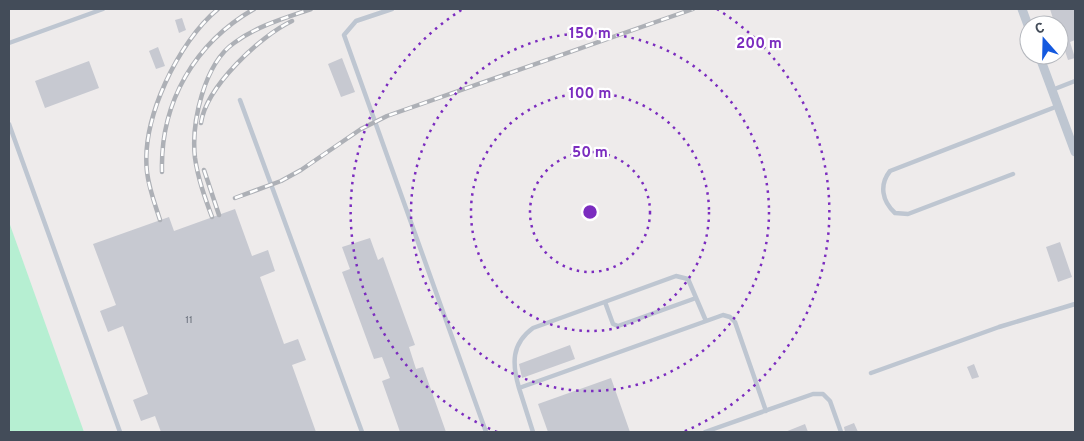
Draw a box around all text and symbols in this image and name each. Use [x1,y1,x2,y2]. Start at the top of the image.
north arrow [1019,15,1069,65]
text: С [1033,20,1047,39]
text: 150 m [569,25,611,44]
text: 200 m [736,35,782,54]
text: 100 m [569,85,611,104]
text: 50 m [572,144,608,163]
centre of rings [581,203,599,221]
house number: 11 [185,314,193,327]

